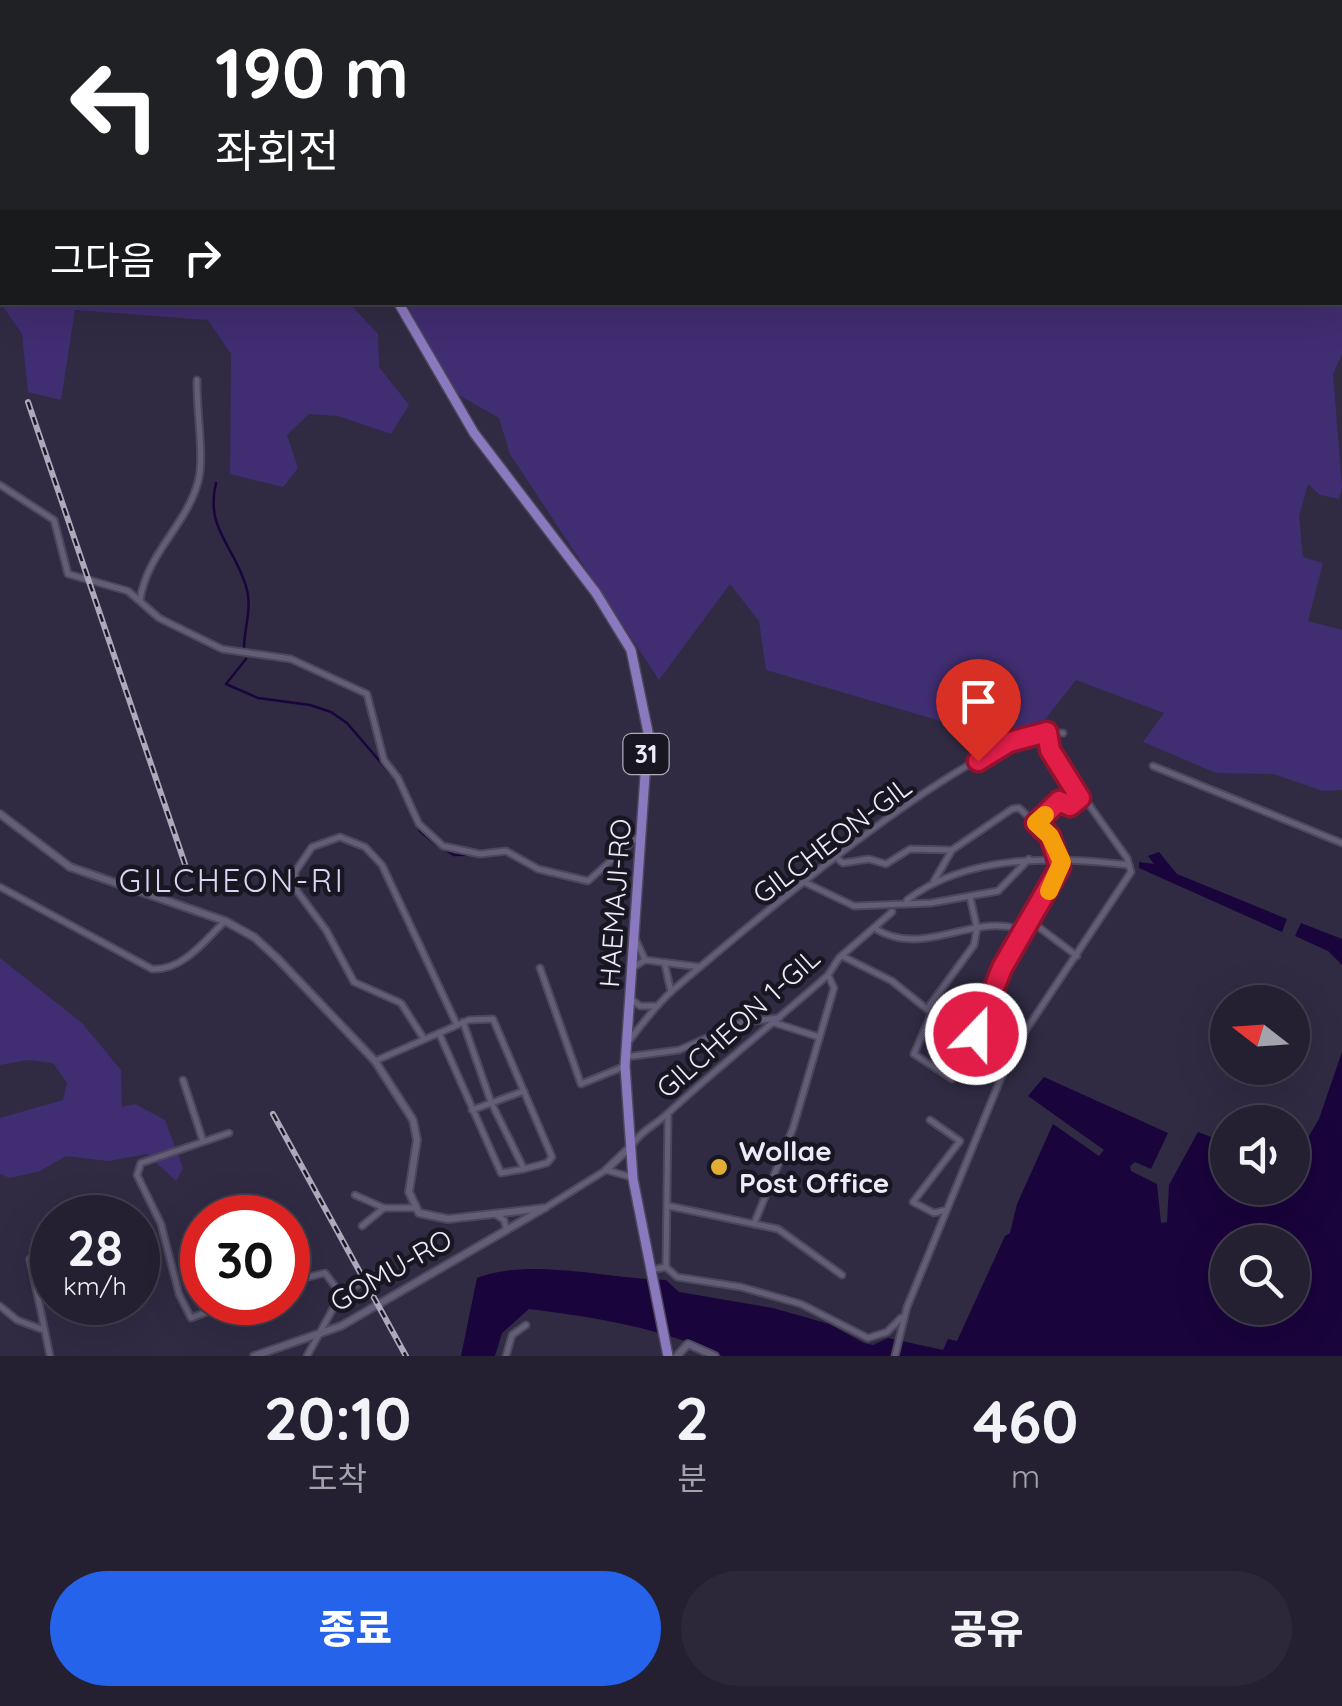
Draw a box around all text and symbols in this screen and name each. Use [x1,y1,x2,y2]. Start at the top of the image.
text: 190 m [215,28,409,116]
icon: left [50,40,180,170]
text: 좌회전 [215,122,339,178]
icon: right [175,230,230,285]
text: 그다음 [50,236,155,284]
pin [936,659,1021,762]
icon: arrive [951,674,1006,729]
road number: 31 [624,734,668,774]
street label: GILCHEON-GIL [745,769,918,911]
street label: HAEMAJI-RO [591,817,638,989]
district label: GILCHEON-RI [119,860,345,900]
street label: GILCHEON 1-GIL [649,940,827,1105]
position arrow [924,982,1028,1086]
north arrow [1210,985,1310,1085]
map controls [1210,985,1310,1325]
button: sound [1210,1105,1310,1205]
place label: Wollae Post Office [739,1133,889,1200]
marker: Wollae Post Office [708,1156,730,1178]
speed limit sign: 30 [180,1195,310,1325]
text: 28 [67,1216,123,1279]
street label: GOMU-RO [324,1221,458,1318]
button: search [1210,1225,1310,1325]
text: km/h [63,1270,127,1301]
text: 20:10 [264,1380,411,1455]
text: 2 [675,1380,709,1455]
text: 460 [973,1383,1078,1458]
text: m [1011,1456,1040,1496]
text: 도착 [308,1458,367,1498]
text: 분 [677,1458,707,1498]
button: 종료 [50,1571,661,1686]
button: 공유 [681,1571,1292,1686]

